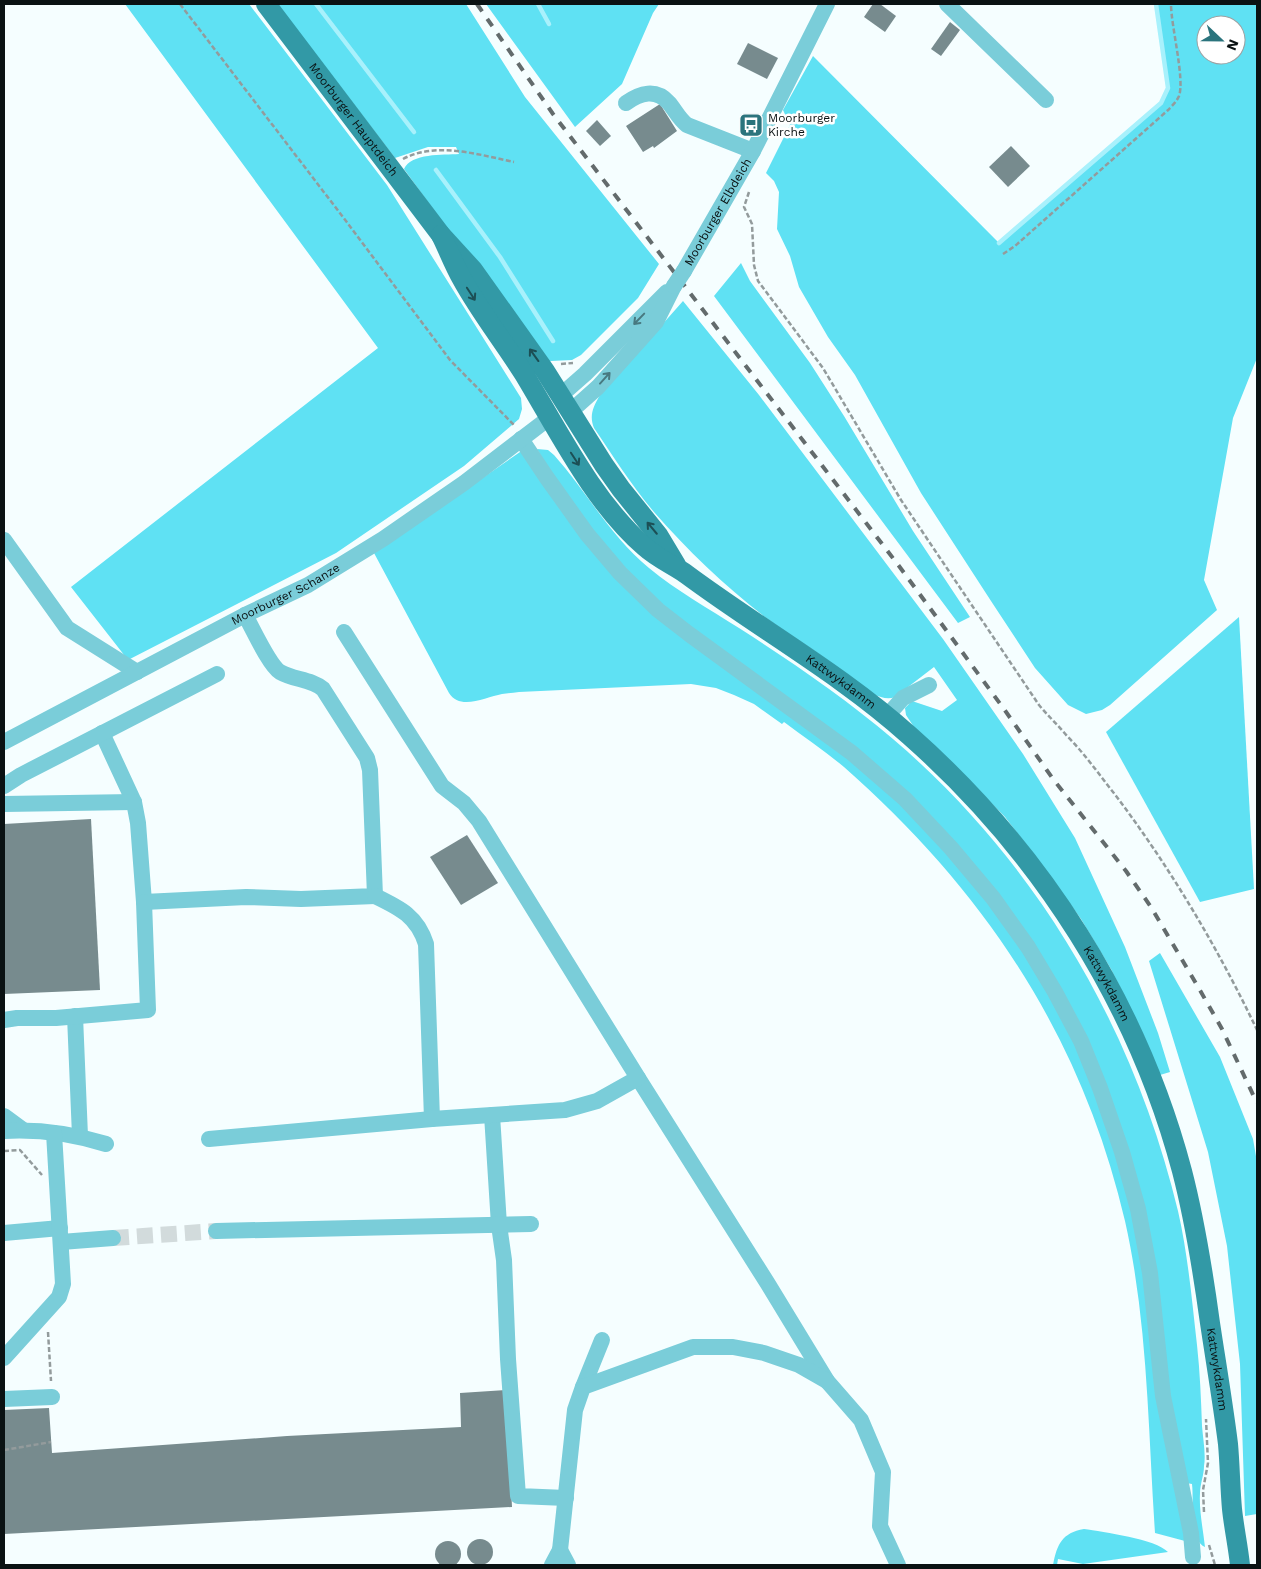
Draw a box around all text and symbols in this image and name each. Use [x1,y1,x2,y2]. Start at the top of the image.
north arrow [1196,15,1246,65]
text: N [1224,37,1242,53]
street label: Moorburger Hauptdeich [306,60,401,179]
place label: Moorburger Kirche [768,111,835,139]
bus stop icon: Moorburger Kirche [738,112,764,138]
street label: Moorburger Elbdeich [681,156,754,268]
one-way arrow [466,286,476,300]
one-way arrow [633,313,645,325]
one-way arrow [528,349,539,362]
one-way arrow [599,372,611,385]
one-way arrow [570,452,580,466]
one-way arrow [647,522,658,535]
street label: Moorburger Schanze [229,560,342,628]
street label: Kattwykdamm [803,651,879,712]
street label: Kattwykdamm [1081,943,1133,1024]
street label: Kattwykdamm [1204,1327,1230,1412]

